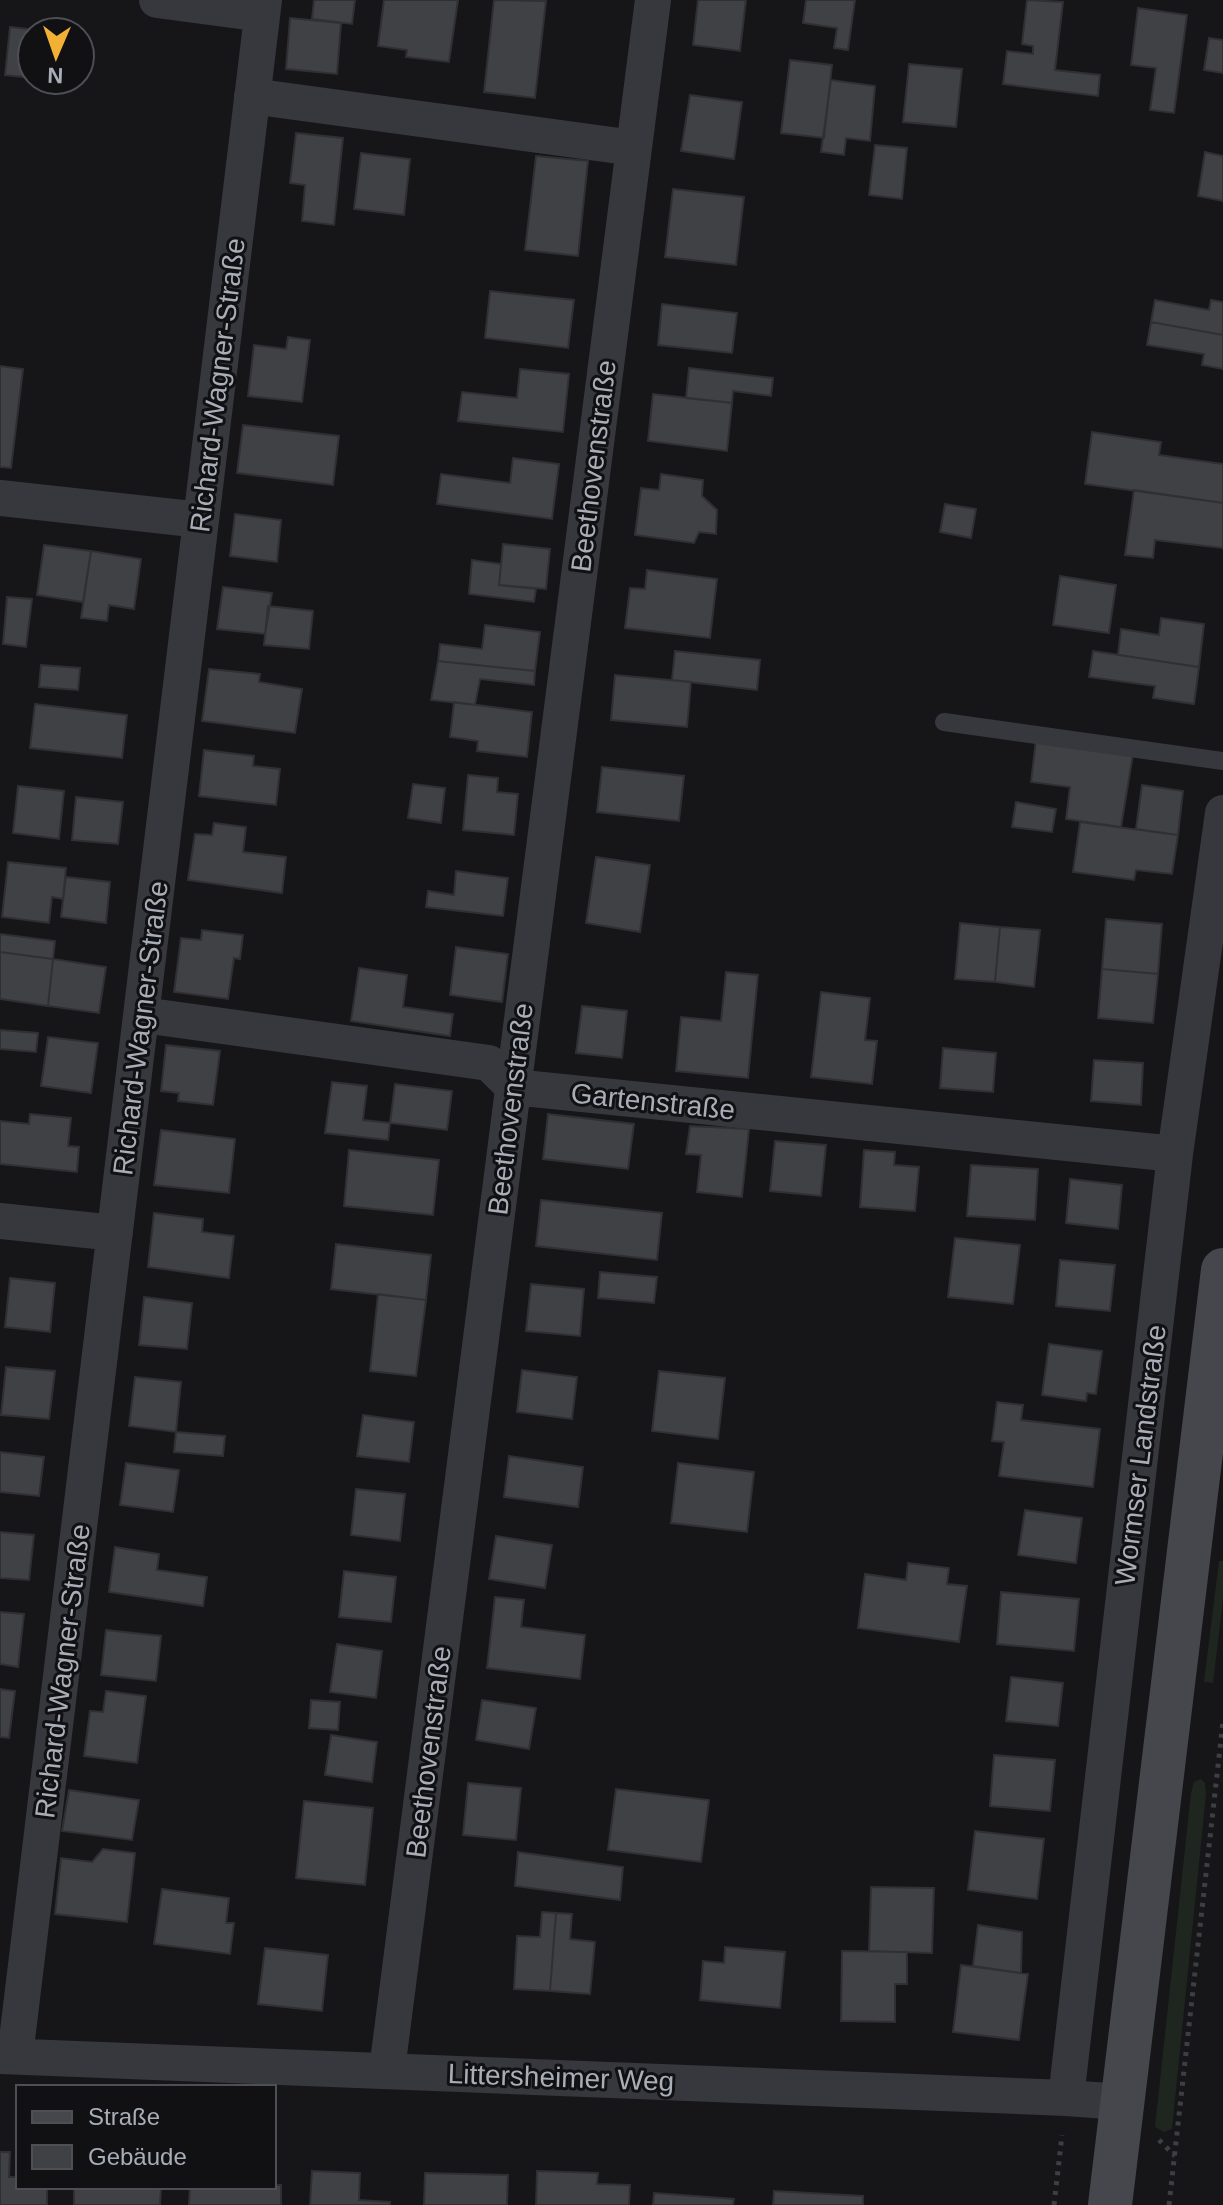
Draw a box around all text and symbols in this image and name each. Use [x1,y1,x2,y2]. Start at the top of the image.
north arrow [16,16,96,96]
text: N [47,63,64,88]
street label: Richard-Wagner-Straße [184,236,251,534]
street label: Beethovenstraße [565,358,622,574]
street label: Richard-Wagner-Straße [107,879,174,1177]
street label: Beethovenstraße [482,1001,539,1217]
street label: Gartenstraße [569,1077,737,1126]
street label: Wormser Landstraße [1109,1323,1172,1587]
street label: Richard-Wagner-Straße [29,1522,96,1820]
street label: Beethovenstraße [400,1644,457,1860]
street label: Littersheimer Weg [447,2058,675,2097]
legend [16,2085,276,2189]
text: Straße [88,2103,160,2130]
text: Gebäude [88,2143,187,2170]

